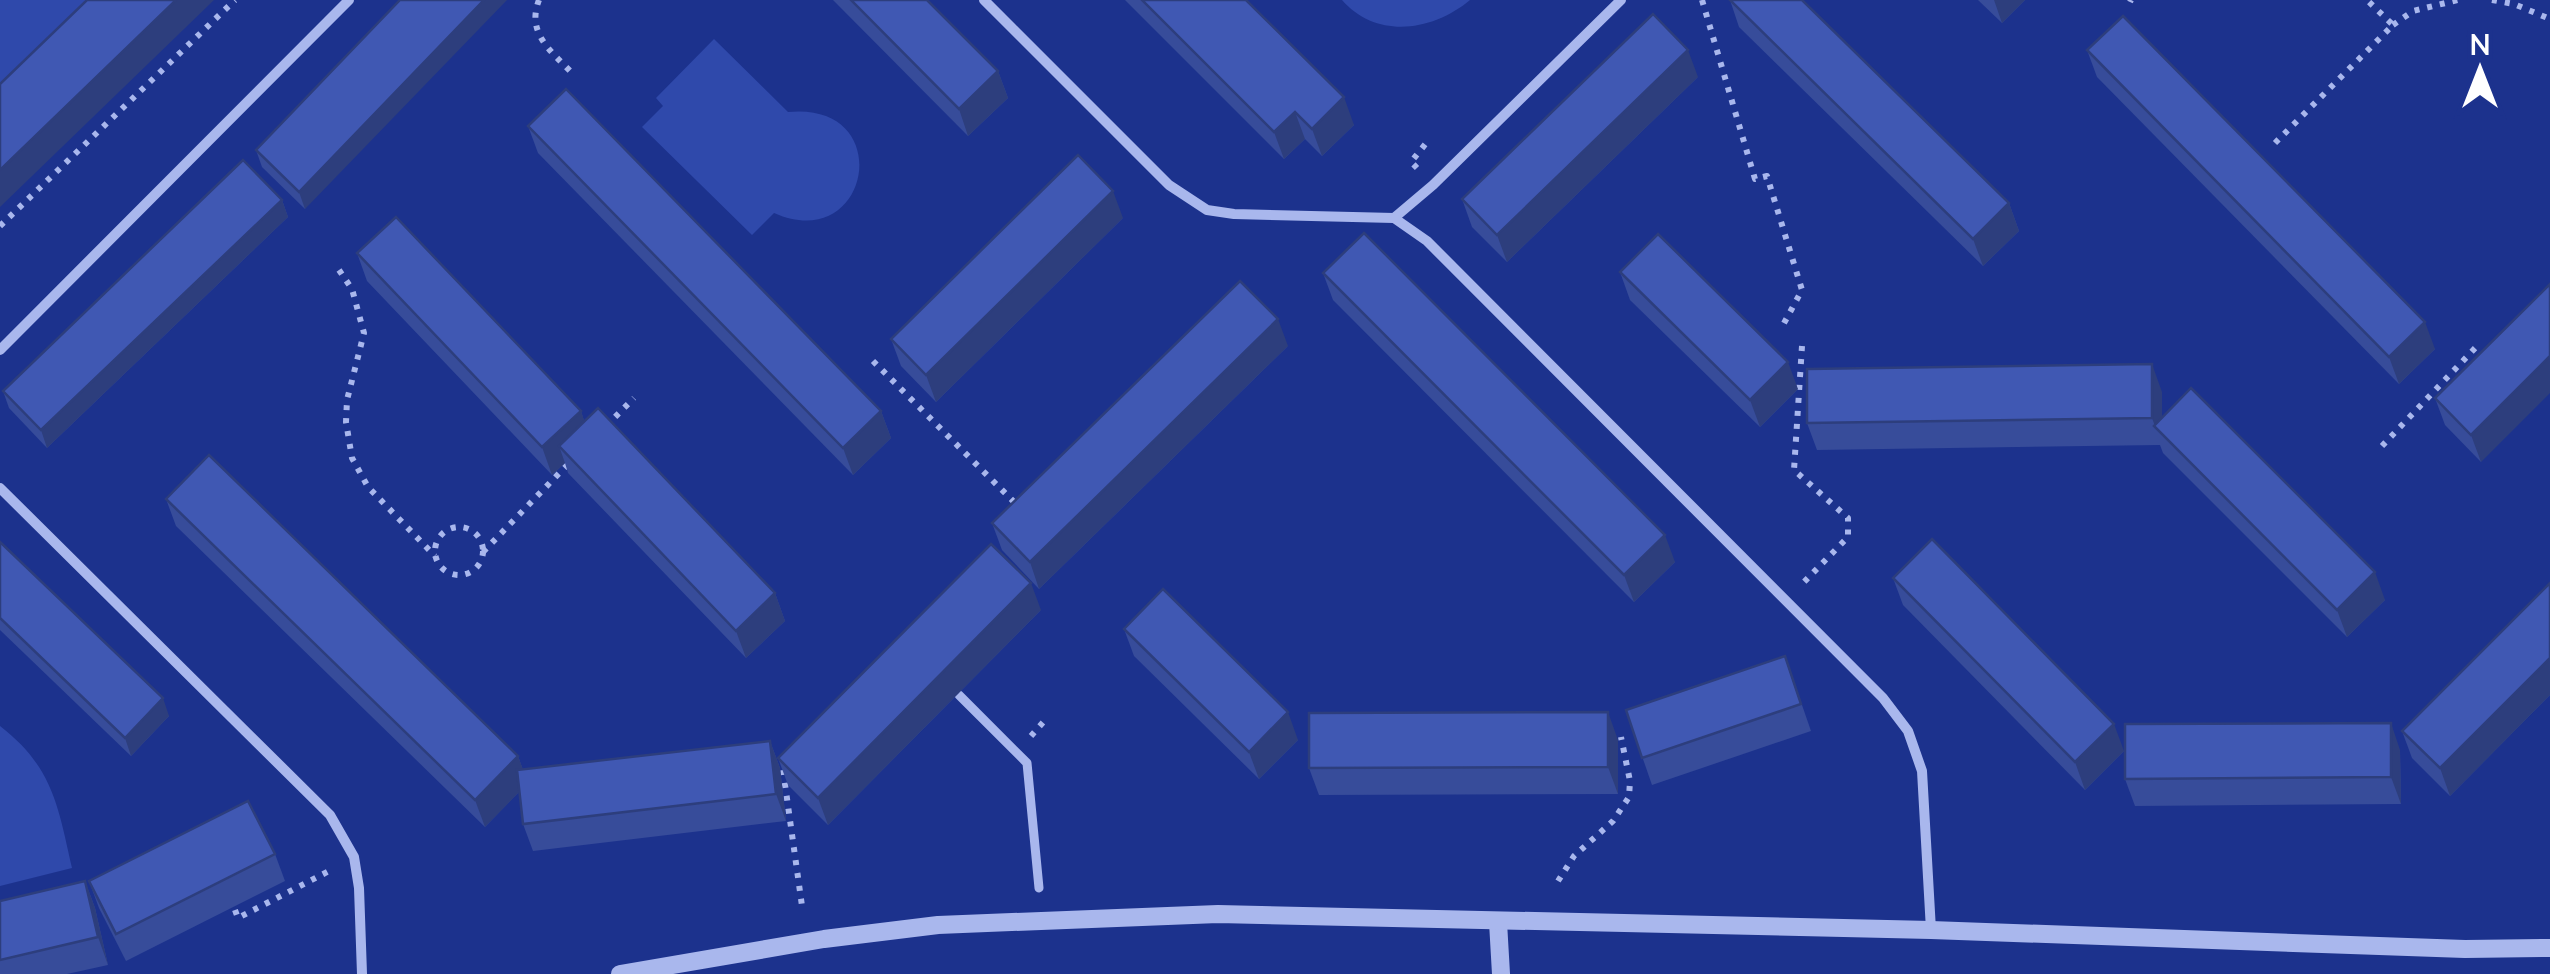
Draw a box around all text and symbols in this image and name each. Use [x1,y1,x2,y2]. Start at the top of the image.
north arrow [2430,20,2530,120]
text: N [2469,27,2491,62]

